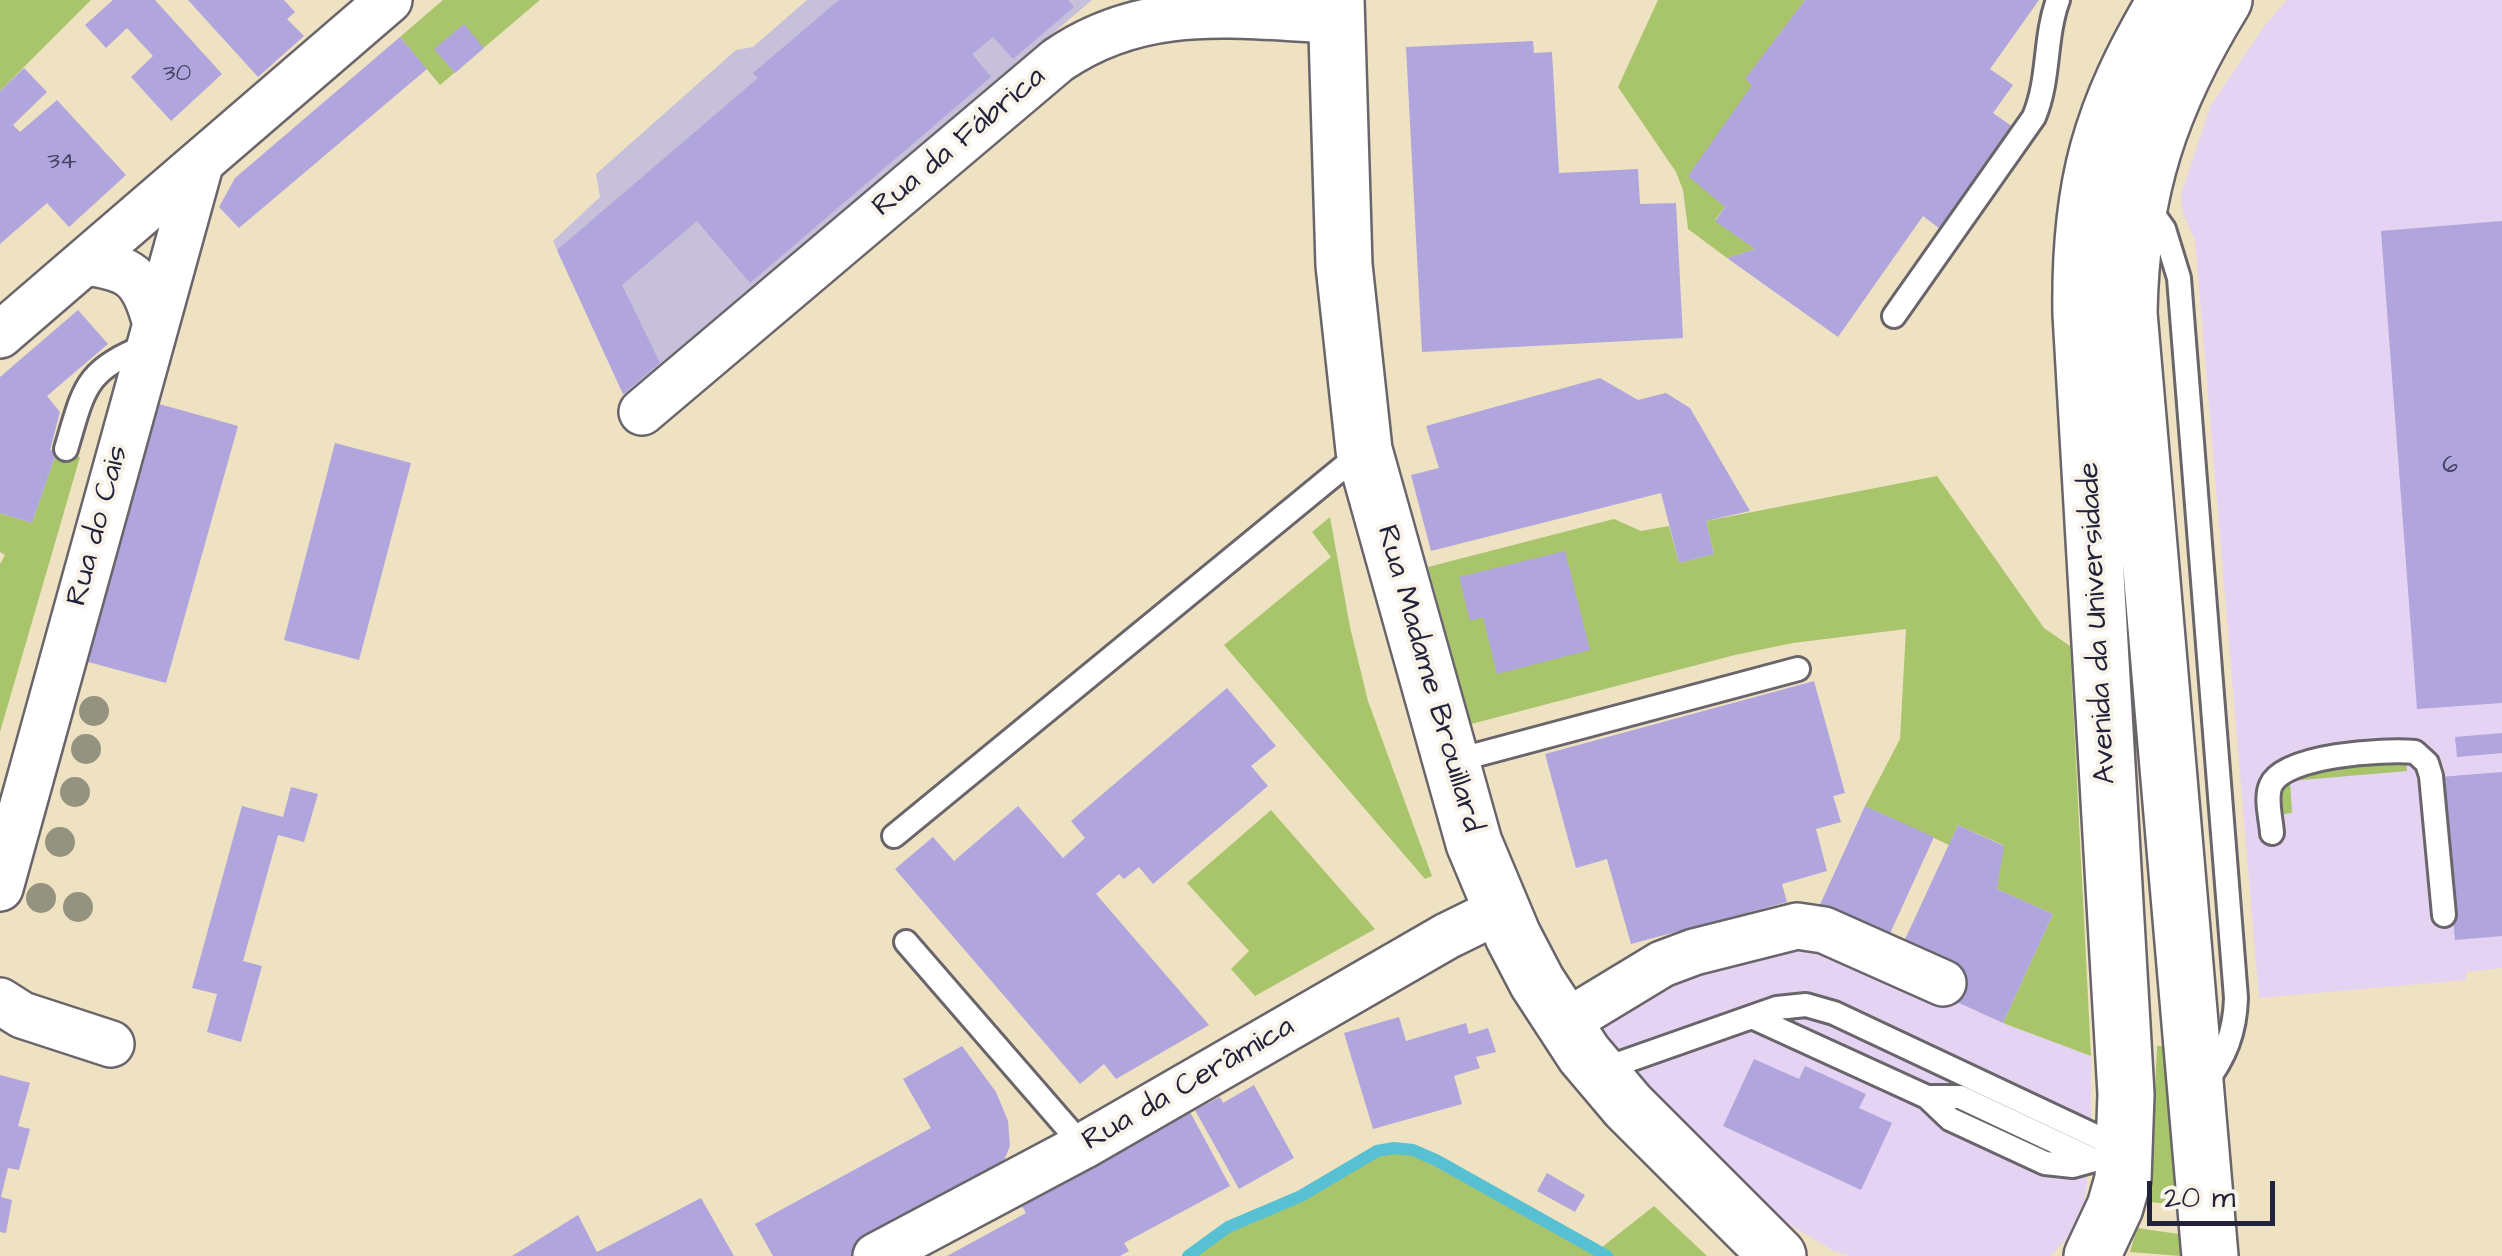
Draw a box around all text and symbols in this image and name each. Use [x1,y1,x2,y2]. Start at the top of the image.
house number: 30 [163,60,191,90]
street label: Rua da Fábrica [866,60,1054,226]
house number: 34 [47,148,77,178]
street label: Rua do Cais [60,442,138,610]
house number: 6 [2442,452,2458,482]
street label: Avenida da Universidade [2073,461,2125,785]
street label: Rua Madame Brouillard [1367,521,1489,837]
street label: Rua da Cerâmica [1077,1010,1301,1160]
scale bar [2152,1161,2280,1223]
text: 20 m [2164,1177,2235,1219]

